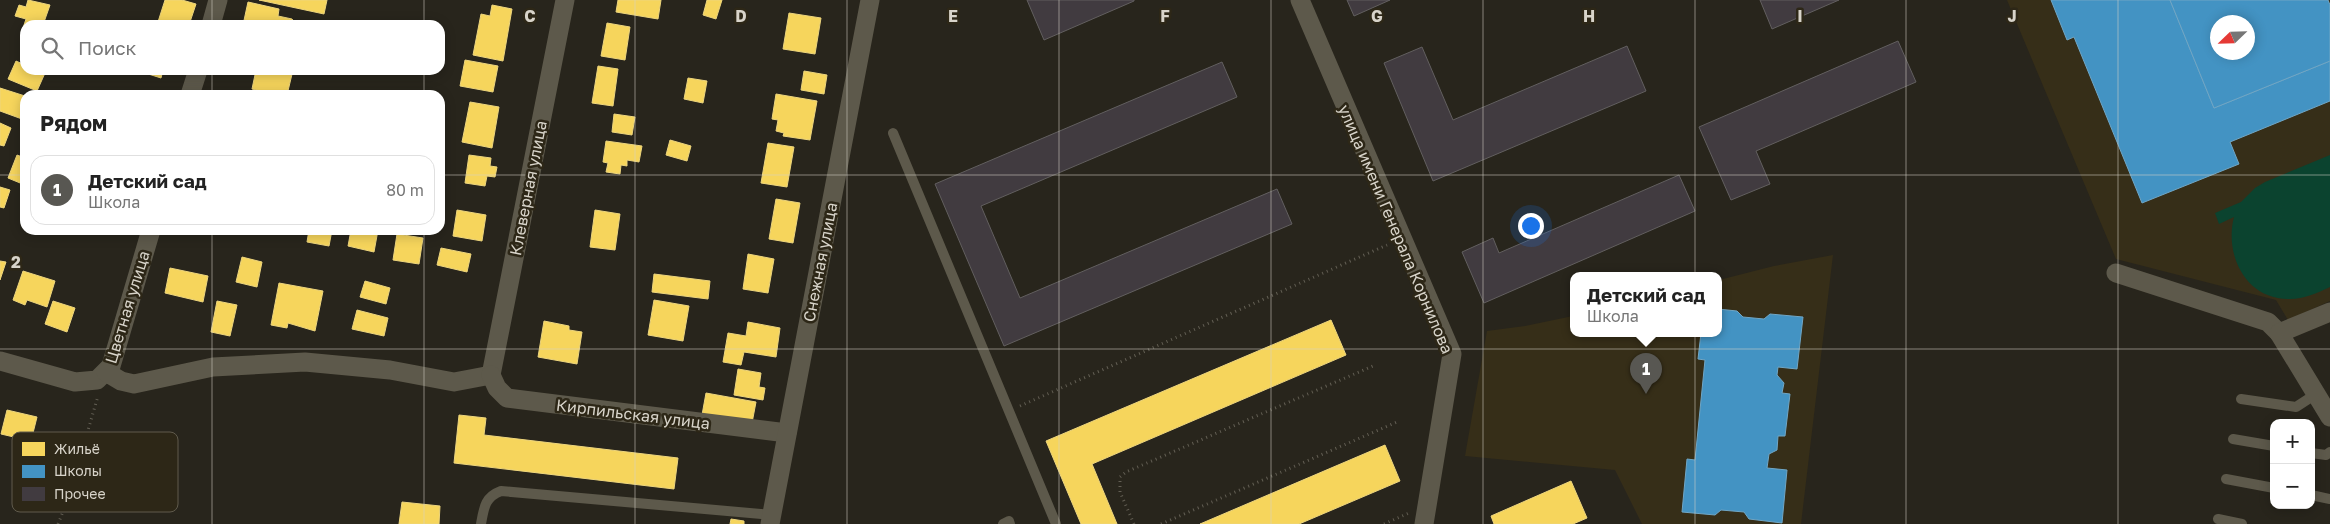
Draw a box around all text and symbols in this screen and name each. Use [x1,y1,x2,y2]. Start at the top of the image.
text: C [524,6,536,26]
text: D [735,6,747,26]
text: E [948,6,958,26]
text: F [1160,6,1170,26]
text: G [1371,6,1383,26]
text: H [1583,6,1595,26]
text: I [1797,6,1803,26]
text: J [2007,6,2017,26]
north arrow [2210,15,2255,60]
search box [20,20,445,75]
icon: search [38,34,66,62]
text: Поиск [78,36,137,59]
street label: улица имени Генерала Корнилова [1334,101,1458,357]
text: Рядом [40,110,107,136]
street label: Клеверная улица [505,119,551,257]
text: Детский сад [88,169,207,192]
text: 1 [53,180,61,200]
text: 80 m [386,180,424,200]
text: Школа [88,192,140,212]
street label: Снежная улица [799,201,841,323]
your location [1518,213,1544,239]
street label: Цветная улица [100,248,154,366]
text: 2 [11,252,21,272]
popup [1570,272,1722,337]
text: Детский сад [1587,283,1705,306]
text: Школа [1587,306,1639,326]
pin: 1 [1630,353,1662,394]
street label: Кирпильская улица [555,395,711,433]
map controls [2270,419,2315,509]
button: + [2270,419,2315,464]
legend [12,432,178,512]
text: Жильё [54,440,100,457]
text: Школы [54,462,102,479]
button: − [2270,464,2315,509]
text: Прочее [54,485,106,502]

